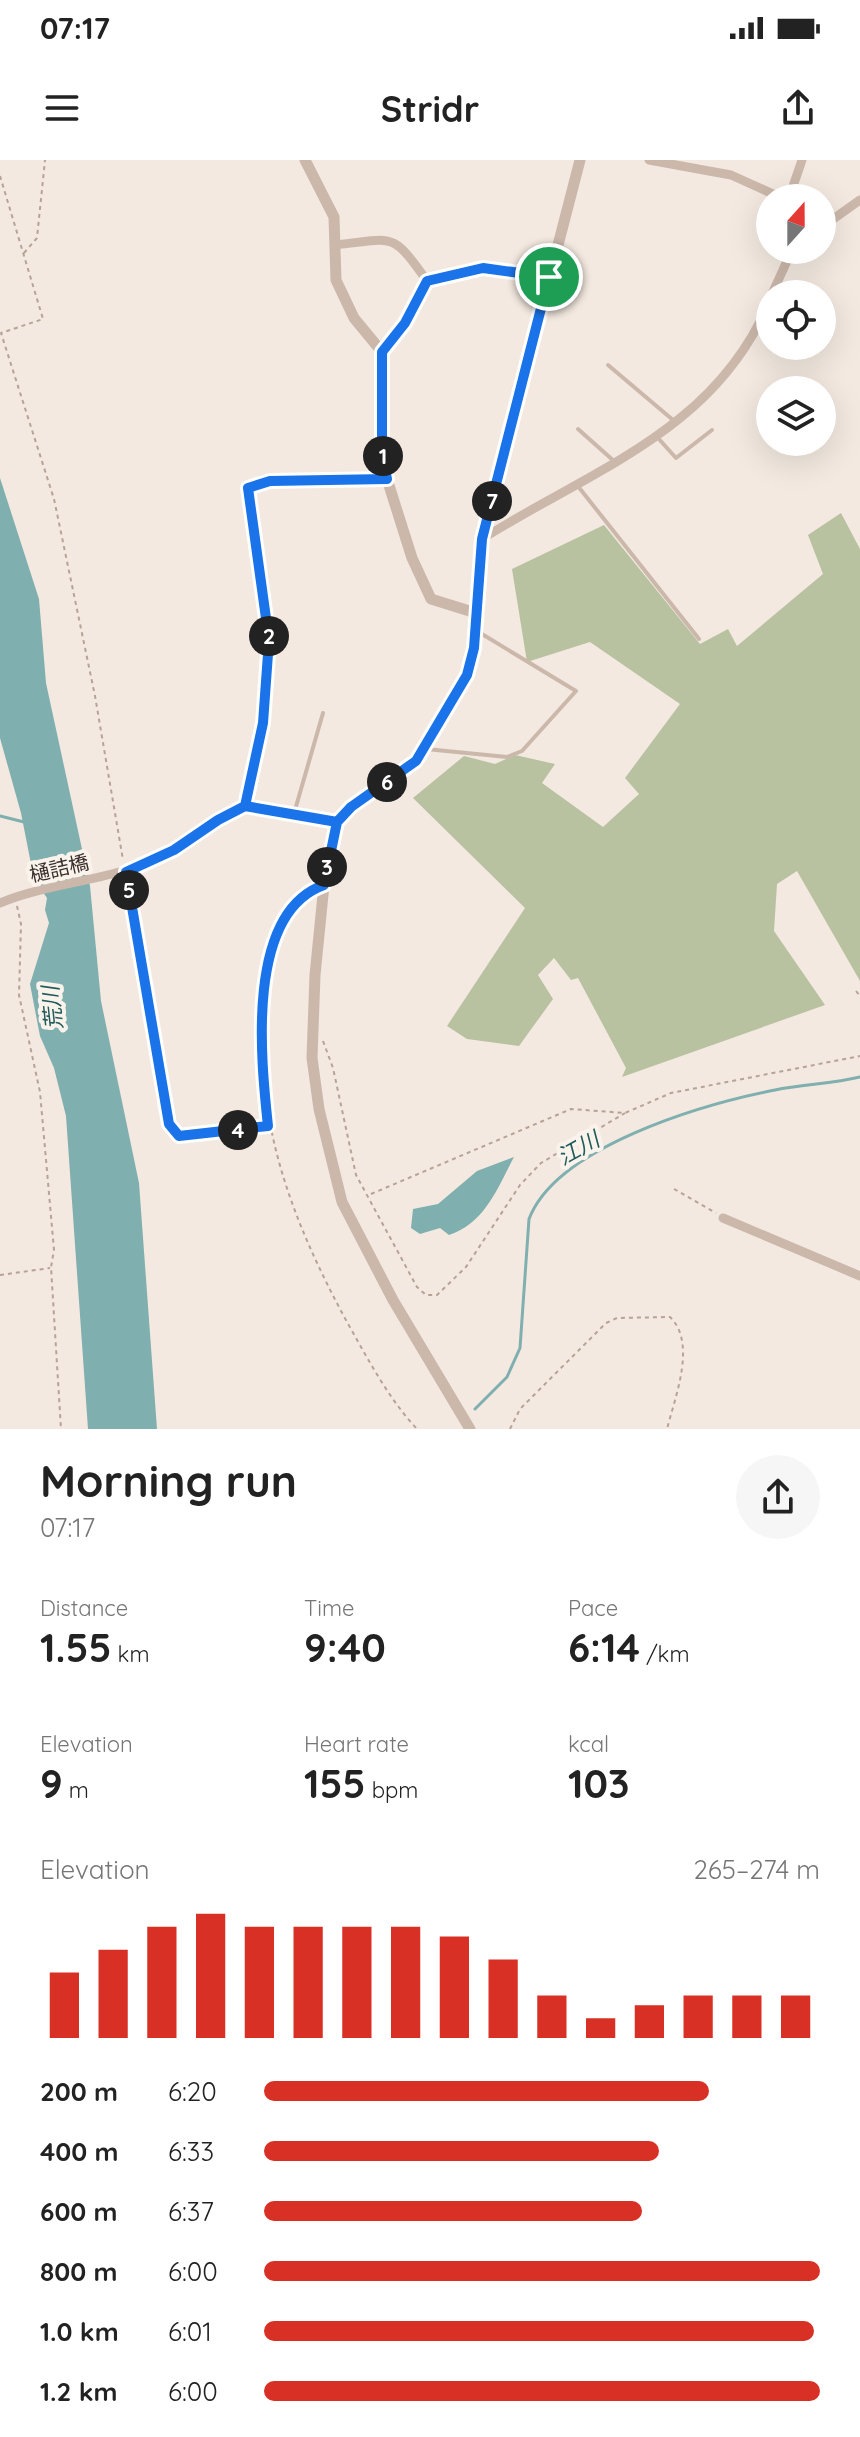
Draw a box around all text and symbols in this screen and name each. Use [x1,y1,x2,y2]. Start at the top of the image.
text: 07:17 [40,9,110,47]
icon: menu [40,86,84,130]
text: Stridr [381,86,479,131]
icon: share [776,86,820,130]
north arrow [756,184,836,264]
map controls [756,184,836,456]
pin [515,243,583,311]
icon: arrive [527,255,571,299]
button: locate [756,280,836,360]
button: layers [756,376,836,456]
pin: 1 [363,436,403,476]
text: 1 [379,442,387,470]
pin: 7 [472,481,512,521]
text: 7 [486,487,498,515]
pin: 2 [249,616,289,656]
text: 2 [263,622,275,650]
pin: 6 [367,762,407,802]
text: 6 [381,768,393,796]
pin: 3 [307,847,347,887]
street label: 樋詰橋 [27,849,91,887]
text: 3 [321,853,333,881]
pin: 5 [109,870,149,910]
text: 5 [123,876,135,904]
water label: 荒川 [36,983,68,1031]
pin: 4 [218,1110,258,1150]
text: 4 [232,1116,244,1144]
water label: 江川 [552,1124,606,1171]
text: Morning run [40,1453,297,1508]
button: share [736,1455,820,1539]
text: 07:17 [40,1511,95,1544]
text: Distance [40,1594,128,1622]
text: Time [304,1594,355,1622]
text: Pace [568,1594,618,1622]
text: 1.55 [40,1622,112,1672]
text: 9:40 [304,1622,386,1672]
text: 6:14 [568,1622,640,1672]
text: km [112,1640,149,1668]
text: /km [640,1640,689,1668]
text: Elevation [40,1730,133,1758]
text: Heart rate [304,1730,409,1758]
text: kcal [568,1730,609,1758]
text: 9 [40,1758,63,1808]
text: 155 [304,1758,366,1808]
text: 103 [568,1758,630,1808]
text: m [63,1776,89,1804]
text: bpm [366,1776,418,1804]
text: Elevation [40,1853,150,1886]
text: 265–274 m [693,1853,820,1886]
text: 200 m [40,2075,118,2108]
text: 6:20 [168,2075,217,2108]
text: 400 m [40,2135,118,2168]
text: 6:33 [168,2135,214,2168]
text: 600 m [40,2195,118,2228]
text: 6:37 [168,2195,214,2228]
text: 800 m [40,2255,117,2288]
text: 6:00 [168,2255,218,2288]
text: 1.0 km [40,2315,119,2348]
text: 6:01 [168,2315,212,2348]
text: 1.2 km [40,2375,117,2408]
text: 6:00 [168,2375,218,2408]

